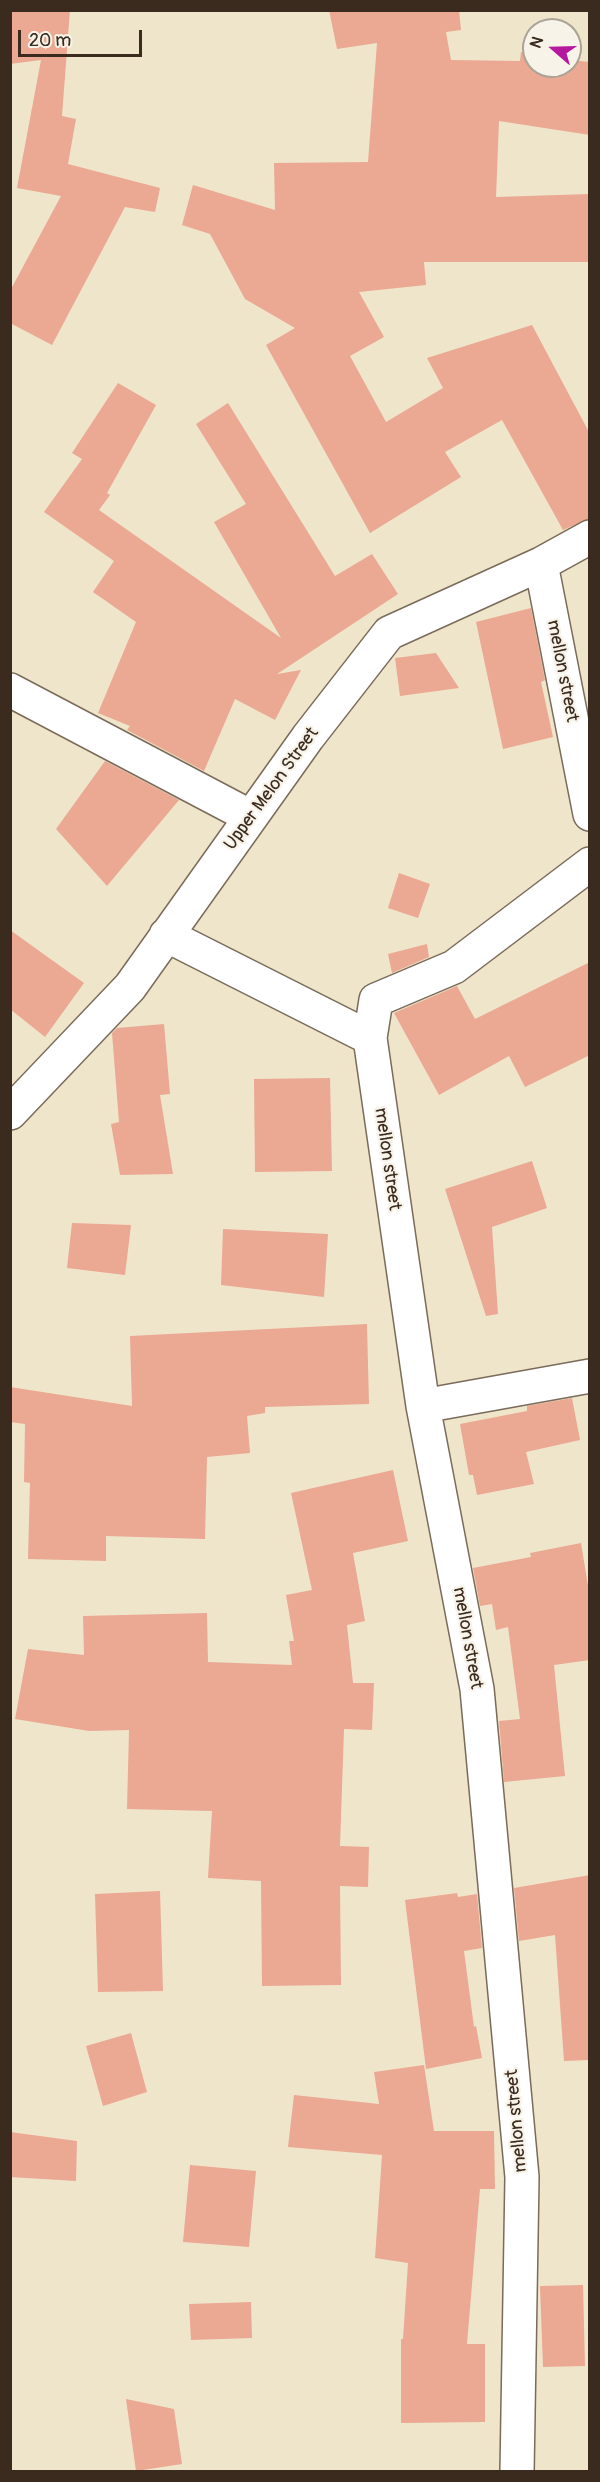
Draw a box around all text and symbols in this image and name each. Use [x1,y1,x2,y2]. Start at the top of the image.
scale bar [21,18,146,56]
north arrow [522,18,582,78]
text: 20 m [29,29,71,52]
text: N [526,34,548,51]
street label: mellon street [542,618,582,724]
street label: Upper Melon Street [220,723,324,855]
street label: mellon street [369,1106,405,1212]
street label: mellon street [447,1585,487,1691]
street label: mellon street [502,2069,532,2173]

